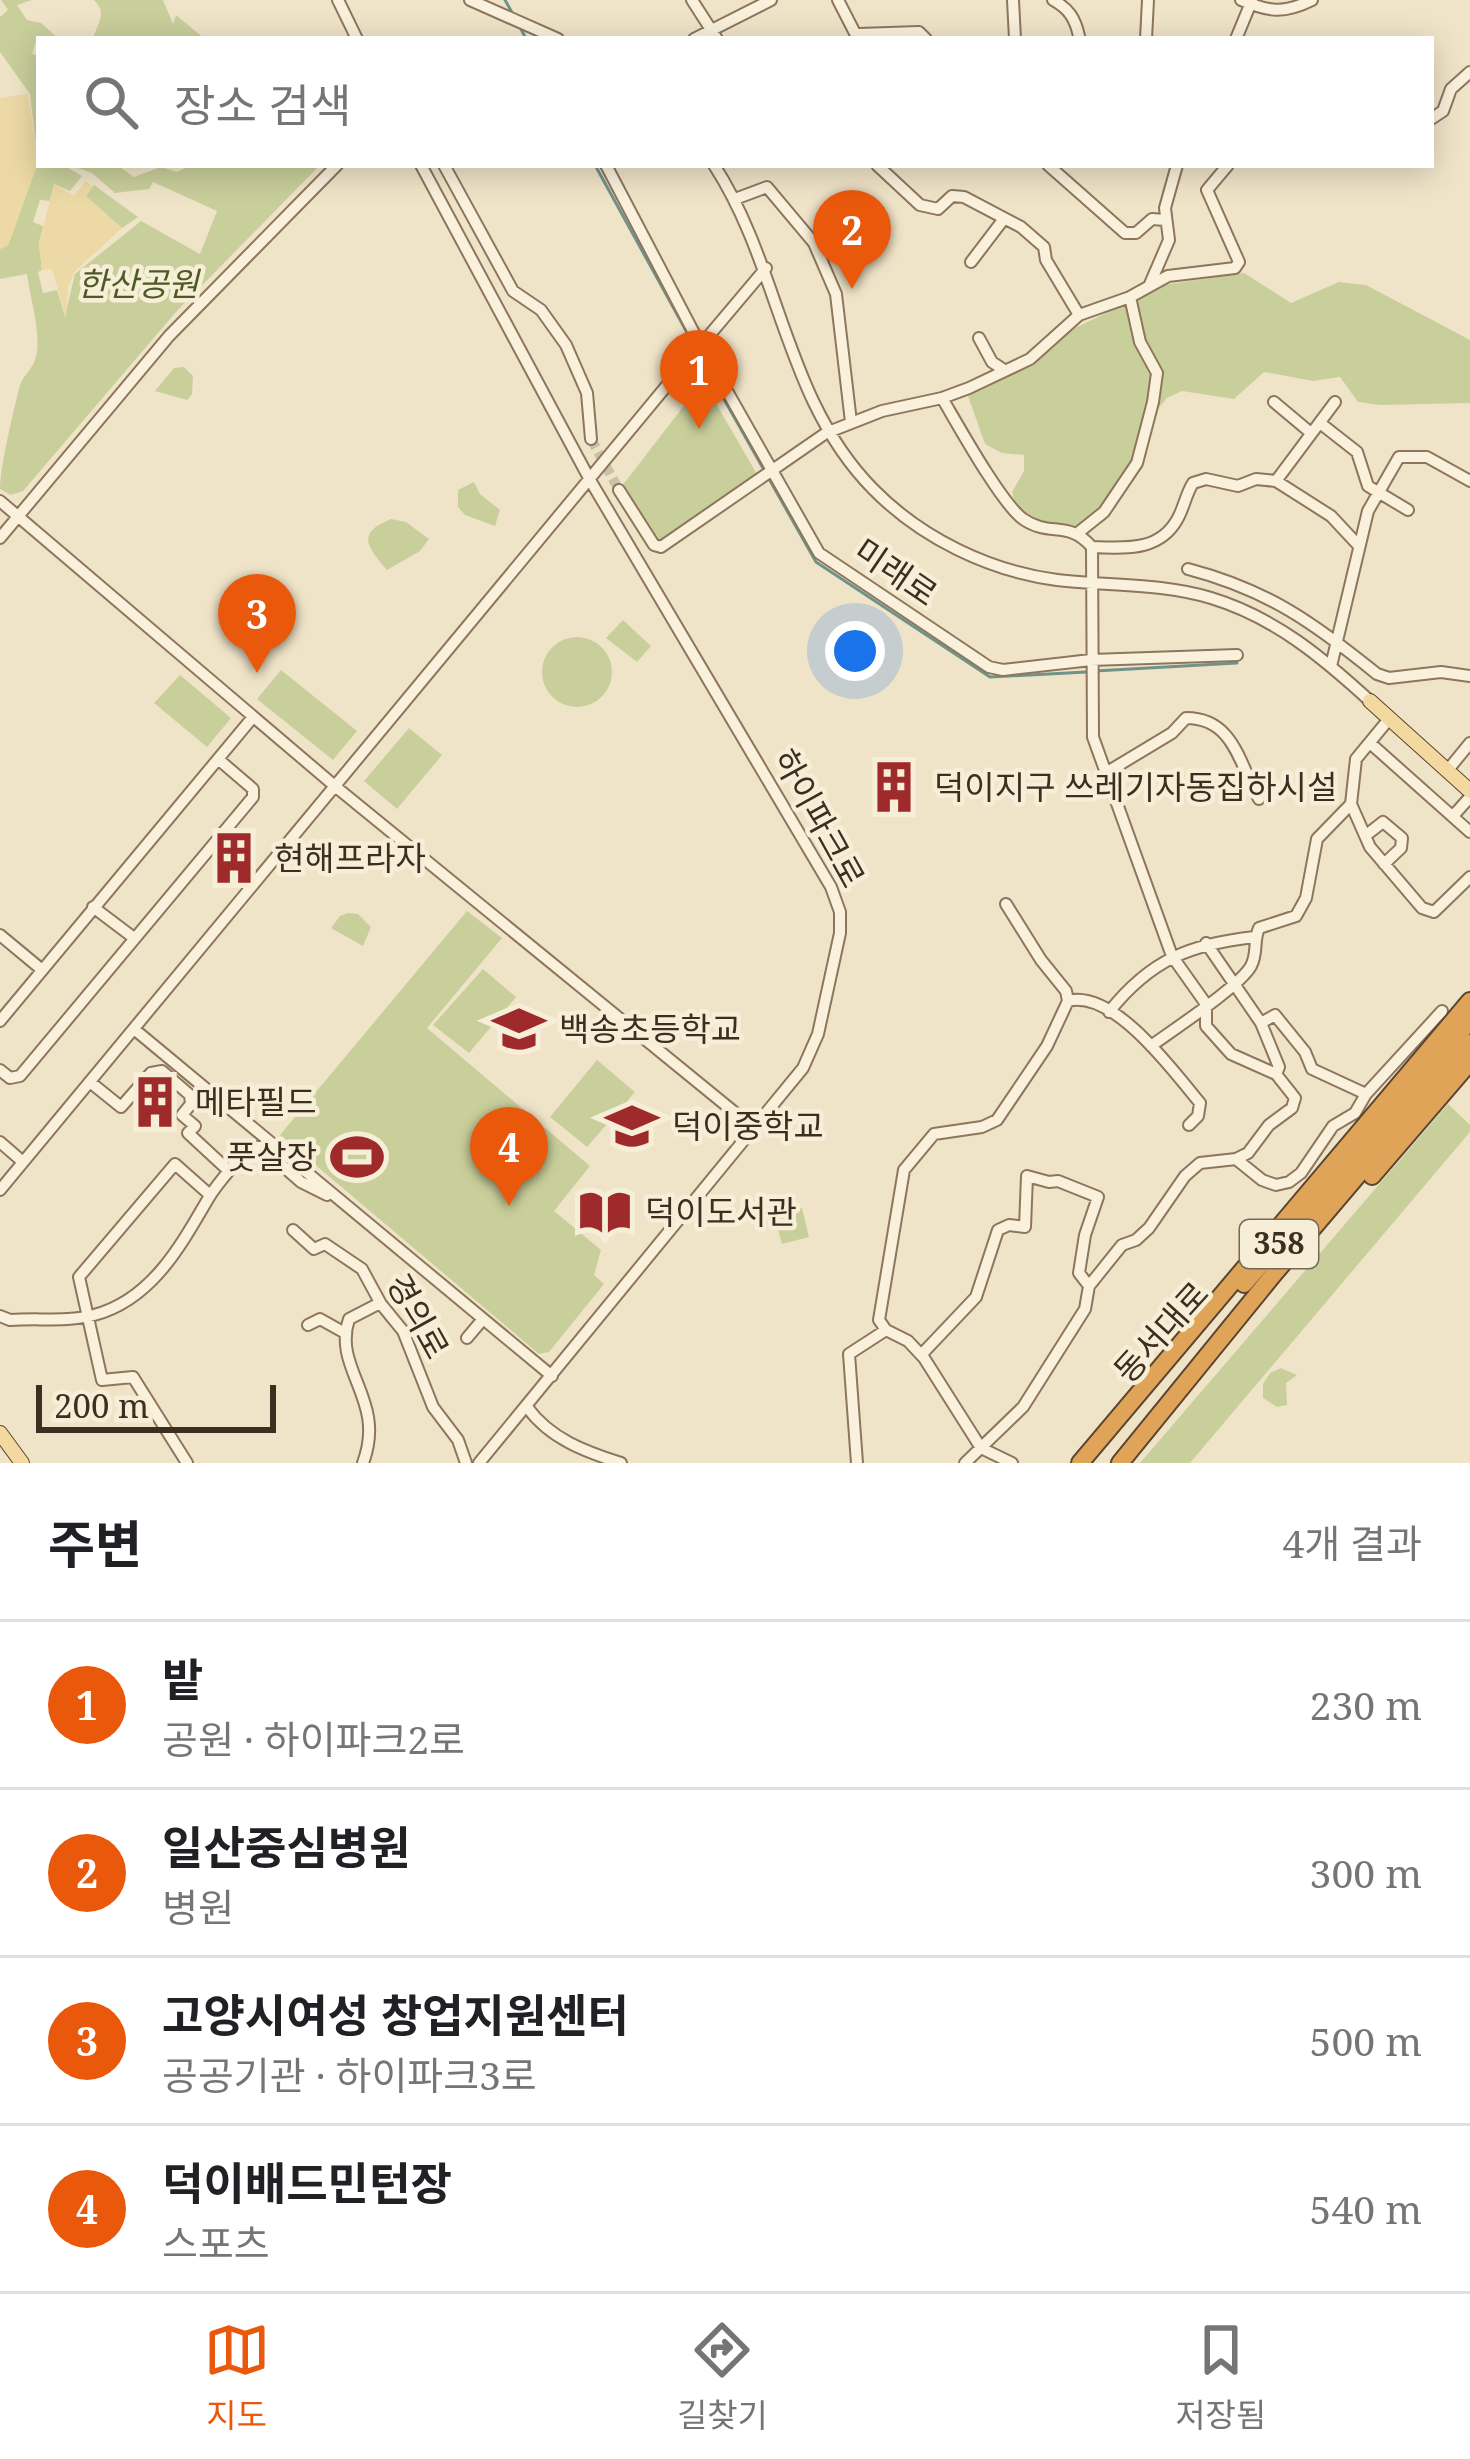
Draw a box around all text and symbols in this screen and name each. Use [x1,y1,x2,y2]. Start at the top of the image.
search box [36,36,1434,168]
icon: search [78,69,144,135]
text: 장소 검색 [174,74,351,135]
pin: 2 [813,190,891,289]
park label: 한산공원 [77,261,201,306]
pin: 1 [660,330,738,429]
street label: 미래로 [846,527,947,616]
pin: 3 [218,574,296,673]
your location [825,621,885,681]
street label: 하이파크로 [763,740,876,895]
building icon: 덕이지구 쓰레기자동집하시설 [865,758,923,816]
place label: 덕이지구 쓰레기자동집하시설 [934,764,1337,809]
building icon: 현해프라자 [205,829,263,887]
place label: 현해프라자 [274,835,426,880]
school or university icon: 백송초등학교 [490,1000,548,1058]
place label: 백송초등학교 [559,1006,741,1051]
building icon: 메타필드 [126,1073,184,1131]
place label: 메타필드 [195,1079,316,1124]
school or university icon: 덕이중학교 [603,1097,661,1155]
place label: 덕이중학교 [672,1103,824,1148]
pin: 4 [470,1107,548,1206]
sports icon: 풋살장 [328,1128,386,1186]
place label: 풋살장 [226,1134,317,1179]
library icon: 덕이도서관 [576,1183,634,1241]
place label: 덕이도서관 [645,1189,797,1234]
road number: 358 [1240,1220,1318,1268]
street label: 경의로 [377,1265,460,1367]
street label: 동서대로 [1103,1271,1218,1392]
scale bar [36,1379,276,1432]
text: 200 m [54,1383,149,1428]
text: 주변 [48,1508,142,1578]
text: 4개 결과 [1282,1516,1422,1569]
text: 밭 [162,1648,203,1709]
text: 1 [76,1678,98,1731]
text: 230 m [1310,1678,1422,1731]
text: 공원 · 하이파크2로 [162,1712,465,1765]
text: 일산중심병원 [162,1816,410,1877]
text: 2 [76,1846,98,1899]
text: 300 m [1310,1846,1422,1899]
text: 병원 [162,1880,234,1933]
text: 고양시여성 창업지원센터 [162,1984,629,2045]
text: 3 [76,2014,98,2067]
text: 500 m [1310,2014,1422,2067]
text: 공공기관 · 하이파크3로 [162,2048,537,2101]
text: 덕이배드민턴장 [162,2152,452,2213]
text: 4 [76,2182,98,2235]
text: 540 m [1310,2182,1422,2235]
text: 스포츠 [162,2216,270,2269]
tab: 지도 [204,2317,270,2437]
tab: 길찾기 [677,2317,768,2437]
tab: 저장됨 [1175,2317,1266,2437]

